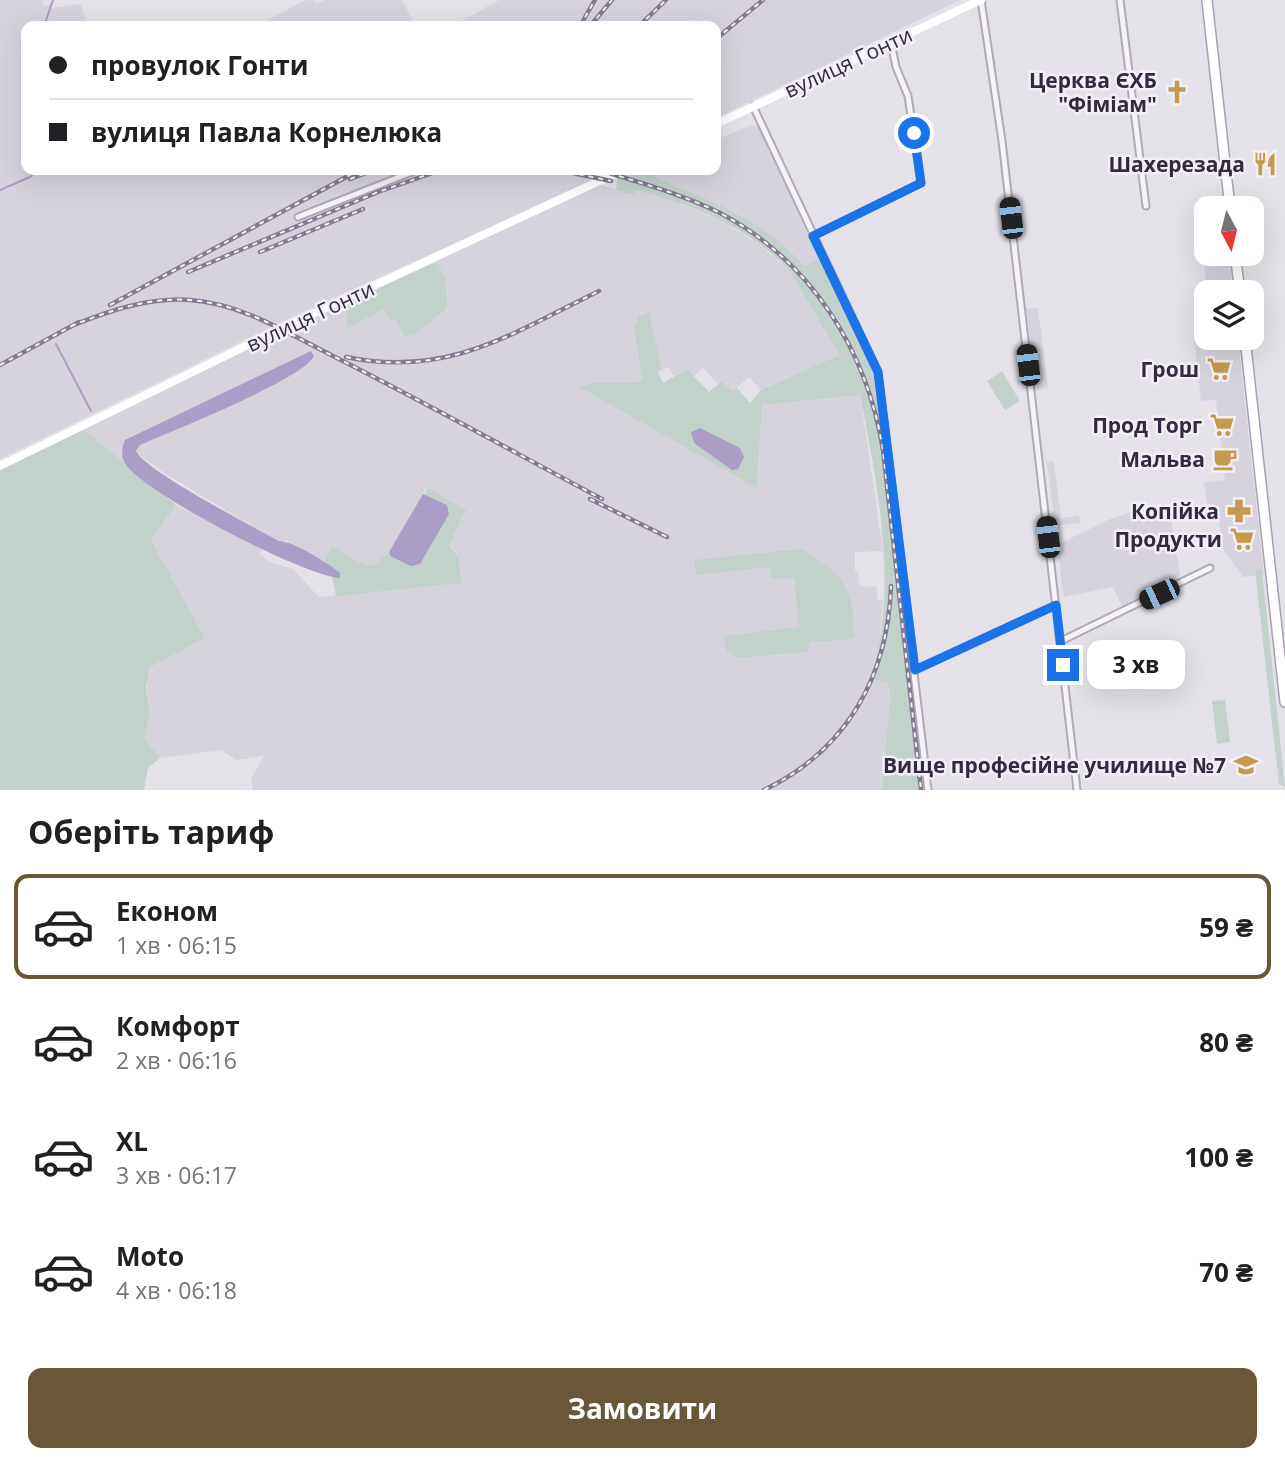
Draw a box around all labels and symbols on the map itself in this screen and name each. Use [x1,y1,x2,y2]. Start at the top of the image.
street label: вулиця Гонти [779,20,917,104]
place label: Церква ЄХБ "Фіміам" [1029,66,1157,118]
church icon: Церква ЄХБ "Фіміам" [1163,78,1191,106]
route start [898,117,930,149]
place label: Шахерезада [1108,150,1245,178]
restaurant icon: Шахерезада [1251,150,1279,178]
car [999,196,1024,240]
north arrow [1194,196,1264,266]
street label: вулиця Гонти [241,274,379,358]
car [1016,343,1041,387]
place label: Грош [1141,355,1199,383]
supermarket icon: Грош [1205,355,1233,383]
place label: Прод Торг [1092,411,1202,439]
supermarket icon: Прод Торг [1208,411,1236,439]
place label: Мальва [1120,445,1205,473]
cafe icon: Мальва [1211,445,1239,473]
place label: Копійка [1131,497,1219,525]
pharmacy icon: Копійка [1225,497,1253,525]
car [1036,515,1061,559]
place label: Продукти [1114,525,1222,553]
supermarket icon: Продукти [1228,525,1256,553]
car [1136,576,1183,612]
callout: 3 хв [1088,640,1186,690]
route end [1047,649,1079,681]
place label: Вище професійне училище №7 [883,751,1226,779]
school or university icon: Вище професійне училище №7 [1232,751,1260,779]

